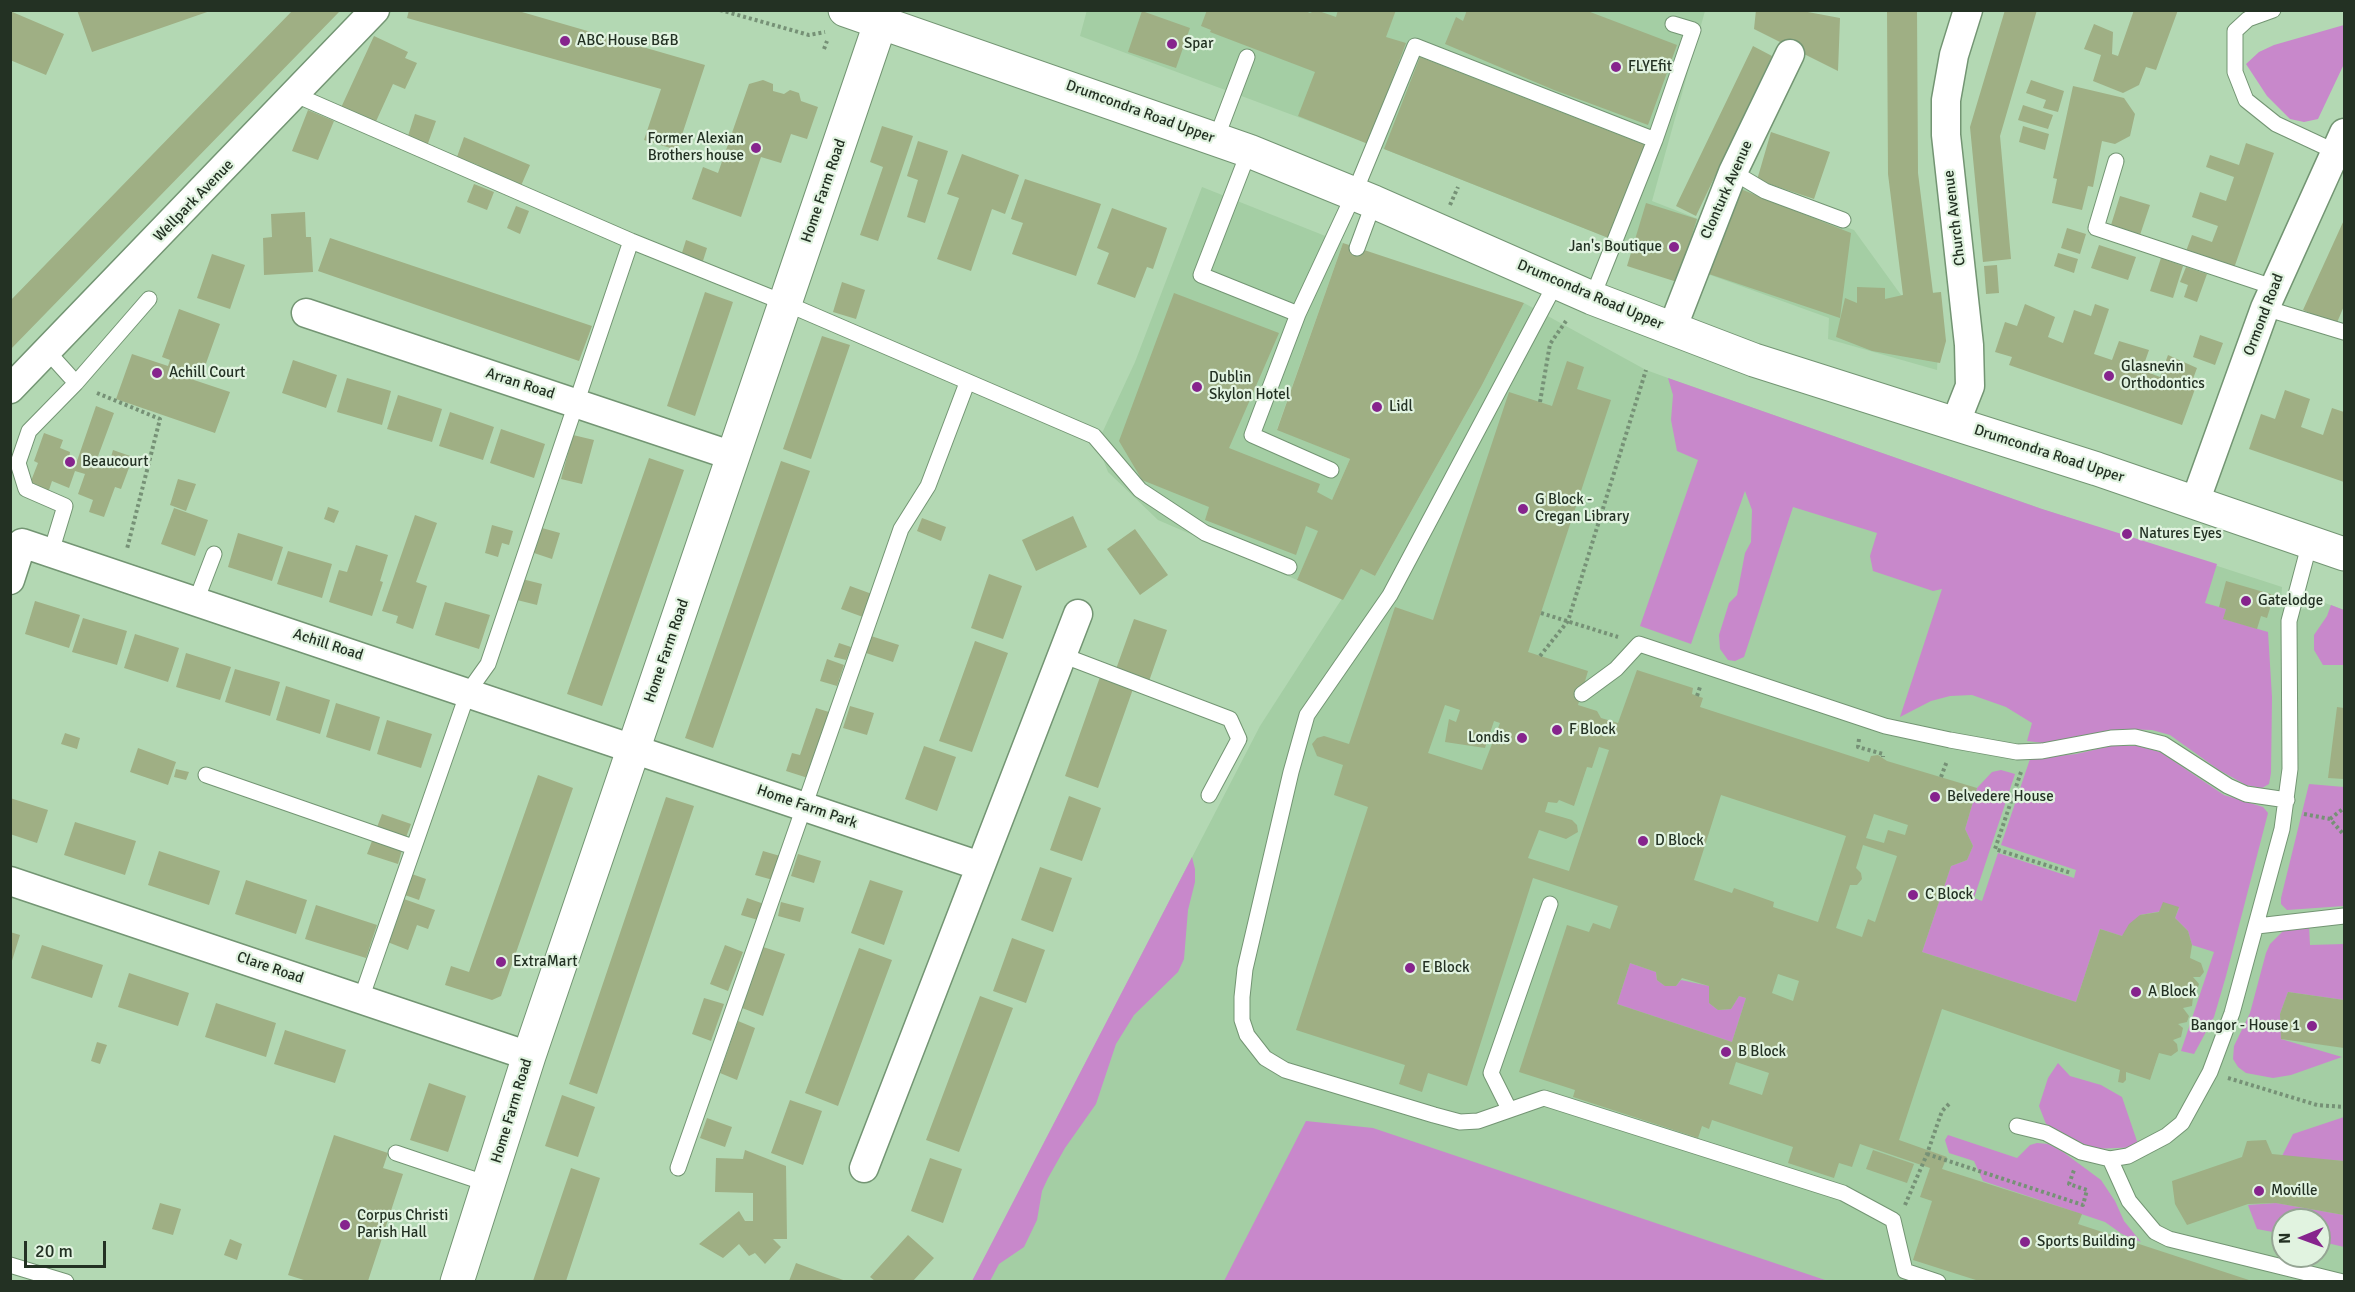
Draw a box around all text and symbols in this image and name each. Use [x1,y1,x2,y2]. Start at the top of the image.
place label: ABC House B&B [577,32,678,50]
marker: ABC House B&B [558,34,572,48]
place label: Spar [1184,35,1213,53]
marker: Spar [1165,37,1179,51]
place label: FLYEfit [1628,58,1672,76]
marker: FLYEfit [1609,60,1623,74]
street label: Drumcondra Road Upper [1063,77,1217,147]
place label: Former Alexian Brothers house [647,130,744,165]
street label: Home Farm Road [798,137,850,245]
street label: Clonturk Avenue [1697,138,1757,242]
marker: Former Alexian Brothers house [749,141,763,155]
street label: Wellpark Avenue [150,156,238,246]
street label: Church Avenue [1940,169,1970,267]
place label: Jan's Boutique [1569,238,1662,256]
marker: Jan's Boutique [1667,240,1681,254]
street label: Drumcondra Road Upper [1514,256,1666,334]
street label: Ormond Road [2240,271,2288,359]
place label: Glasnevin Orthodontics [2121,358,2205,393]
place label: Achill Court [169,364,245,382]
street label: Arran Road [483,364,557,404]
marker: Achill Court [150,366,164,380]
place label: Dublin Skylon Hotel [1209,369,1290,404]
marker: Glasnevin Orthodontics [2102,369,2116,383]
marker: Dublin Skylon Hotel [1190,380,1204,394]
place label: Lidl [1389,398,1413,416]
marker: Lidl [1370,400,1384,414]
street label: Drumcondra Road Upper [1972,421,2126,487]
place label: Beaucourt [82,453,148,471]
marker: Beaucourt [63,455,77,469]
place label: G Block - Cregan Library [1535,491,1629,526]
marker: G Block - Cregan Library [1516,502,1530,516]
place label: Natures Eyes [2139,525,2222,543]
marker: Natures Eyes [2120,527,2134,541]
place label: Gatelodge [2258,592,2323,610]
marker: Gatelodge [2239,594,2253,608]
street label: Home Farm Road [641,597,693,705]
street label: Achill Road [291,625,365,665]
place label: F Block [1569,721,1616,739]
marker: F Block [1550,723,1564,737]
place label: Londis [1468,729,1510,747]
marker: Londis [1515,731,1529,745]
street label: Home Farm Park [754,781,860,833]
place label: Belvedere House [1947,788,2054,806]
marker: Belvedere House [1928,790,1942,804]
place label: D Block [1655,832,1704,850]
marker: D Block [1636,834,1650,848]
place label: C Block [1925,886,1973,904]
marker: C Block [1906,888,1920,902]
street label: Clare Road [234,948,306,988]
place label: ExtraMart [513,953,577,971]
marker: ExtraMart [494,955,508,969]
place label: E Block [1422,959,1470,977]
marker: E Block [1403,961,1417,975]
place label: A Block [2148,983,2196,1001]
marker: A Block [2129,985,2143,999]
place label: Bangor - House 1 [2190,1017,2300,1035]
marker: Bangor - House 1 [2305,1019,2319,1033]
place label: B Block [1738,1043,1786,1061]
marker: B Block [1719,1045,1733,1059]
street label: Home Farm Road [488,1056,536,1166]
place label: Moville [2271,1182,2317,1200]
marker: Moville [2252,1184,2266,1198]
place label: Corpus Christi Parish Hall [357,1207,448,1242]
north arrow [2271,1208,2331,1268]
marker: Corpus Christi Parish Hall [338,1218,352,1232]
scale bar [27,1229,110,1267]
place label: Sports Building [2037,1233,2136,1251]
text: N [2275,1233,2295,1244]
marker: Sports Building [2018,1235,2032,1249]
text: 20 m [35,1240,73,1262]

